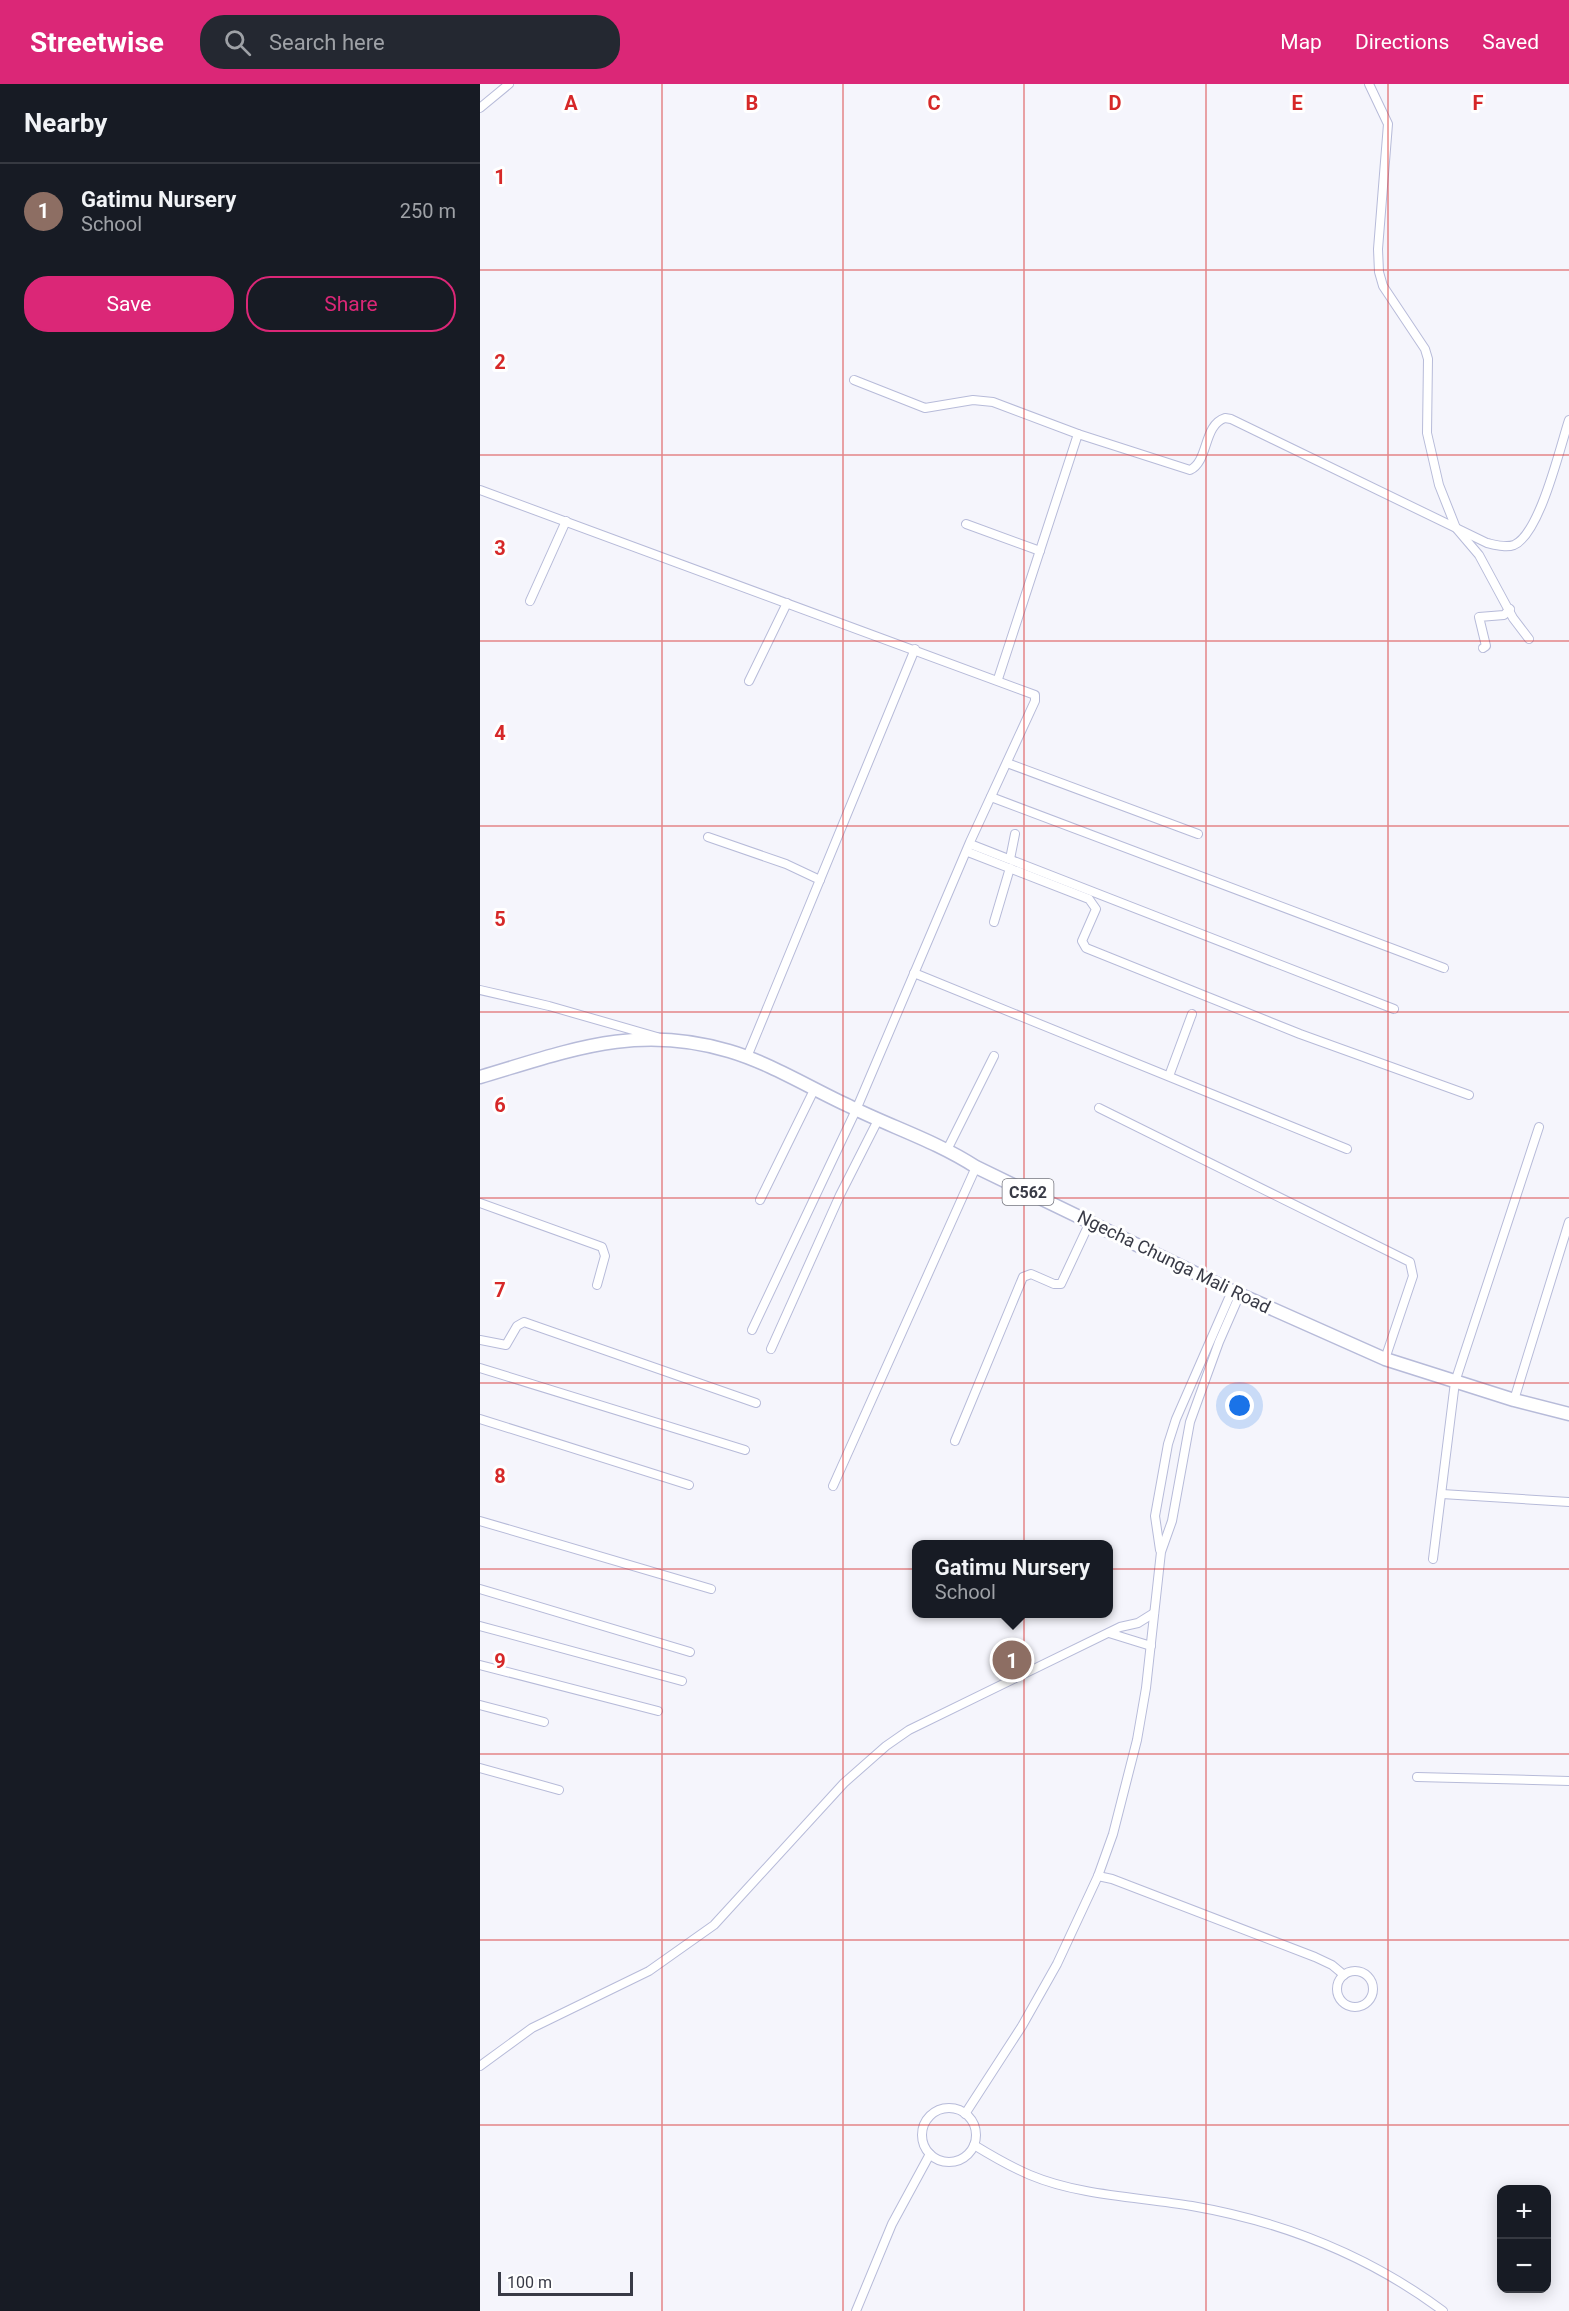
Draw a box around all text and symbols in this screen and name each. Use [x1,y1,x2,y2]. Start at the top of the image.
search box [200,15,620,69]
text: Streetwise [30,26,164,59]
icon: search [221,26,254,59]
text: Search here [269,30,385,55]
text: Map [1280,30,1322,54]
text: Directions [1355,30,1449,54]
text: Saved [1482,30,1539,54]
text: A [564,91,578,115]
text: B [746,91,758,115]
text: C [927,91,941,115]
text: D [1109,91,1122,115]
text: E [1291,91,1303,115]
text: F [1473,91,1484,115]
text: Nearby [24,108,107,138]
text: 1 [494,165,506,189]
text: Gatimu Nursery [81,187,236,212]
text: 1 [38,199,49,223]
text: 250 m [400,199,456,223]
text: School [81,212,142,236]
button: Save [24,276,234,332]
button: Share [246,276,456,332]
text: 2 [494,350,506,374]
text: 3 [494,536,506,560]
text: 4 [494,721,506,745]
text: 5 [494,907,506,931]
text: 6 [494,1093,506,1117]
road number: C562 [1002,1179,1054,1205]
street label: Ngecha Chunga Mali Road [1074,1206,1274,1317]
text: 7 [494,1278,506,1302]
your location [1225,1391,1254,1420]
text: 8 [494,1464,506,1488]
popup [912,1540,1113,1618]
text: Gatimu Nursery [935,1555,1090,1580]
text: School [935,1580,996,1604]
pin: 1 [992,1638,1032,1682]
text: 9 [494,1649,506,1673]
map controls [1497,2185,1551,2293]
button: + [1497,2185,1551,2239]
button: − [1497,2239,1551,2293]
scale bar [498,2269,633,2296]
text: 100 m [507,2273,552,2292]

